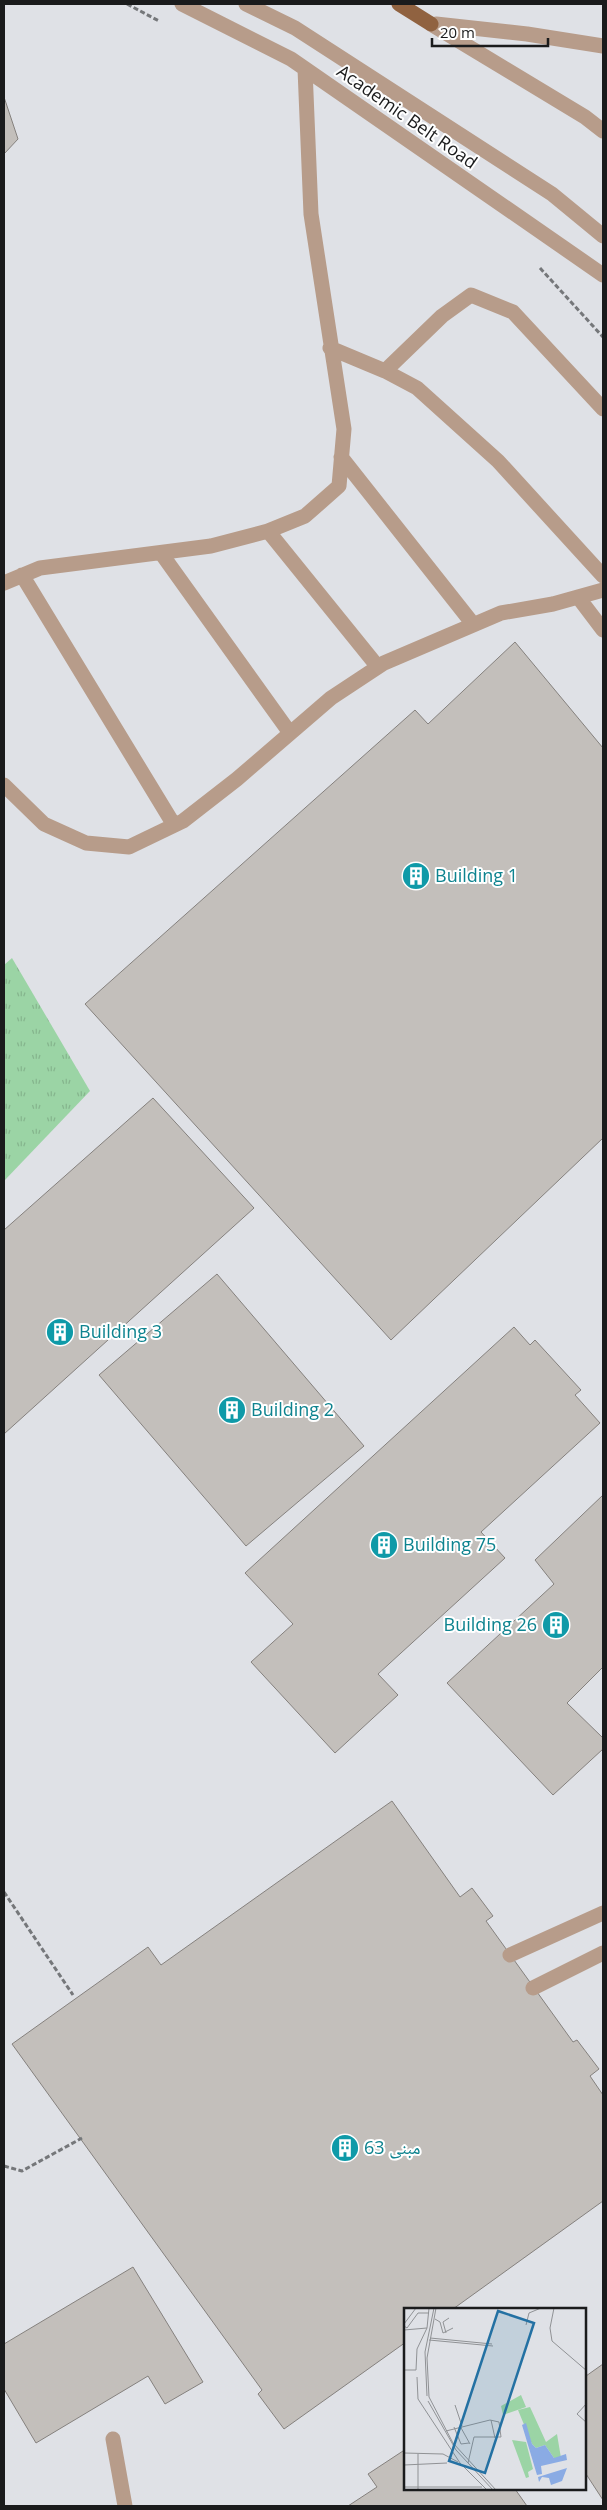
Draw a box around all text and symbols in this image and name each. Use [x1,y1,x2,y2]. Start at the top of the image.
scale bar [432,15,548,47]
text: 20 m [440,22,475,42]
street label: Academic Belt Road [333,59,482,174]
building icon: Building 1 [401,861,431,891]
place label: Building 1 [435,863,518,887]
building icon: Building 3 [45,1317,75,1347]
place label: Building 3 [79,1319,162,1343]
building icon: Building 2 [217,1395,247,1425]
place label: Building 2 [251,1397,334,1421]
building icon: Building 75 [369,1530,399,1560]
place label: Building 75 [403,1532,496,1556]
building icon: Building 26 [541,1610,571,1640]
place label: Building 26 [444,1612,537,1636]
building icon: مبنى 63 [330,2133,360,2163]
place label: مبنى 63 [364,2135,420,2159]
inset map [404,2308,587,2490]

